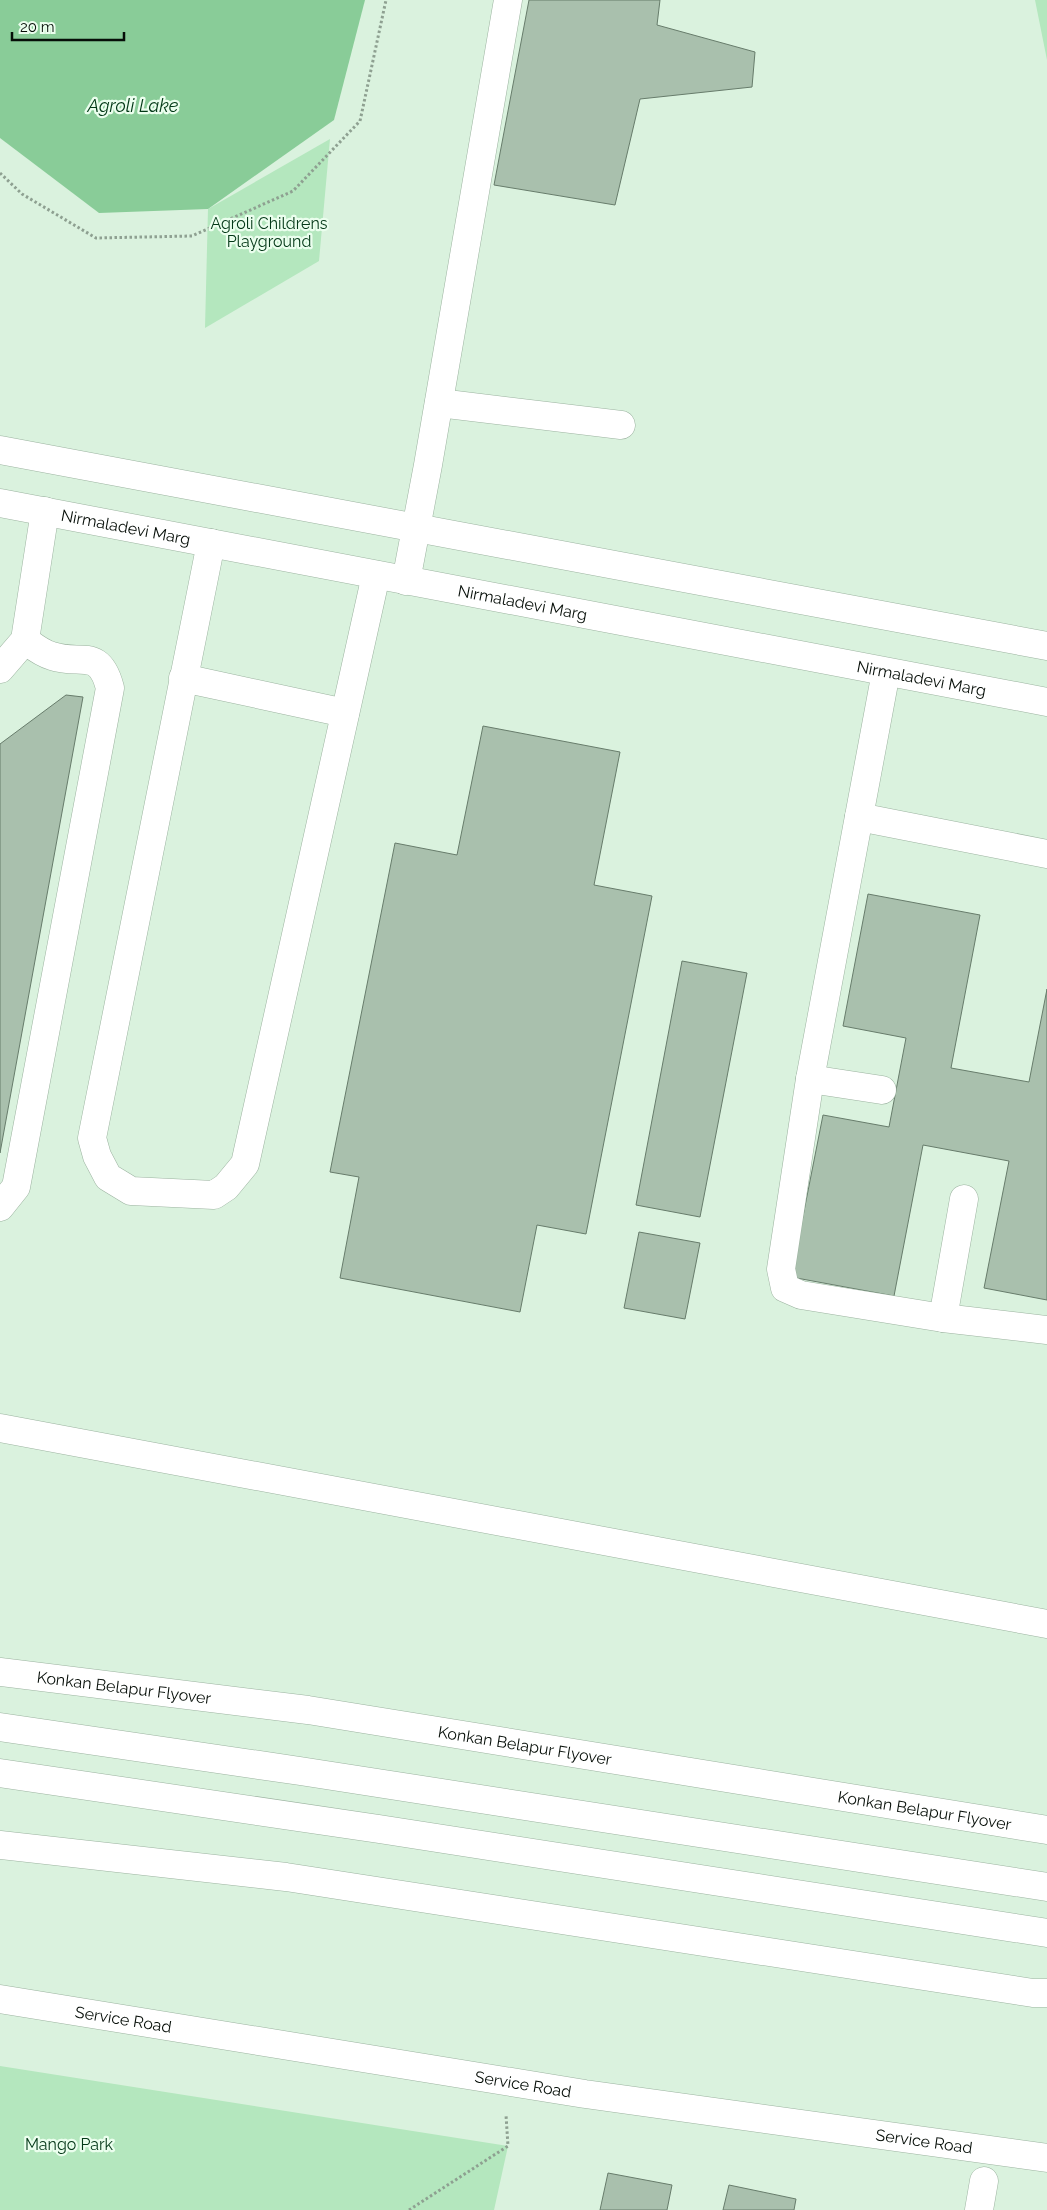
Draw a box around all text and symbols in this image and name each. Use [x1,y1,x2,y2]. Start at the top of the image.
scale bar [12,10,125,42]
text: 20 m [20,18,55,36]
water label: Agroli Lake [87,95,179,116]
park label: Agroli Childrens Playground [210,214,328,251]
street label: Nirmaladevi Marg [59,506,192,549]
street label: Nirmaladevi Marg [456,581,589,624]
street label: Nirmaladevi Marg [855,657,988,700]
street label: Konkan Belapur Flyover [36,1668,213,1708]
street label: Konkan Belapur Flyover [437,1722,613,1769]
street label: Konkan Belapur Flyover [836,1787,1013,1834]
street label: Service Road [74,2002,173,2037]
street label: Service Road [473,2067,573,2102]
street label: Service Road [874,2125,974,2158]
park label: Mango Park [25,2135,114,2154]

